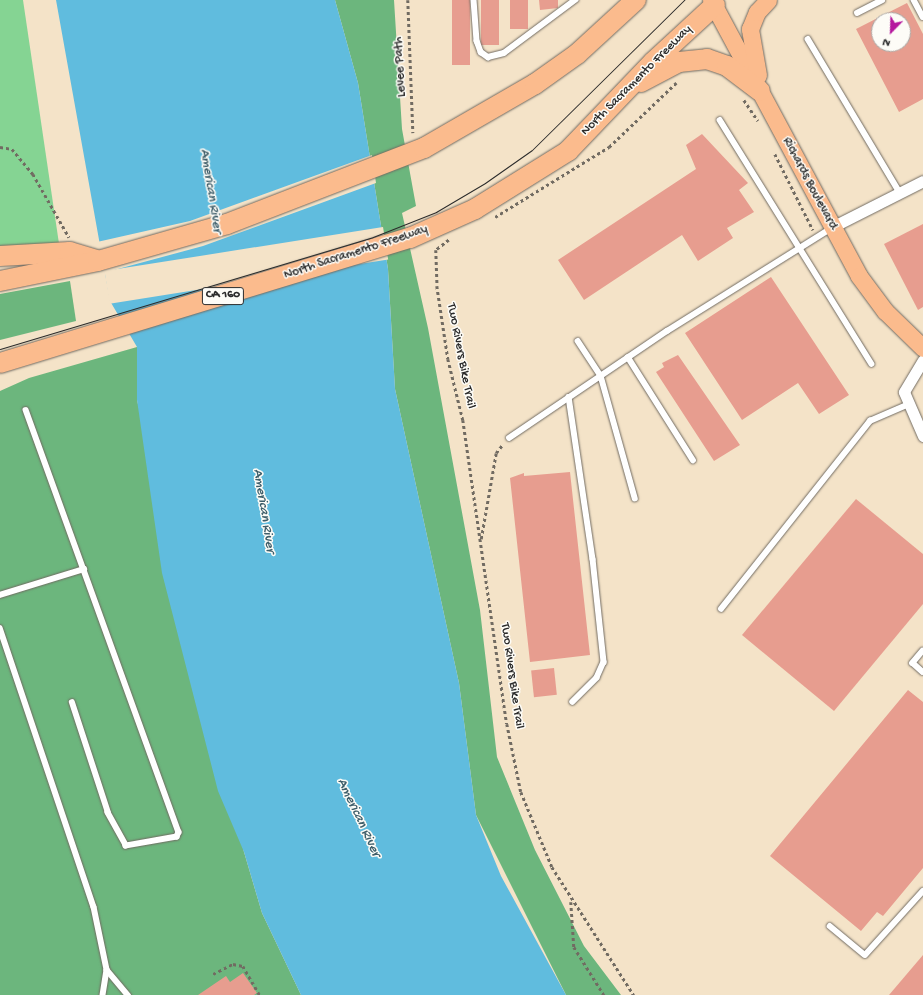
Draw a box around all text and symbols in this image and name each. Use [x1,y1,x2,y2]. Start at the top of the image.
north arrow [871,12,911,52]
street label: North Sacramento Freeway [578,22,696,140]
text: N [881,35,892,49]
street label: Levee Path [392,36,410,98]
street label: Richards Boulevard [778,135,840,233]
water label: American River [195,148,225,234]
street label: North Sacramento Freeway [282,222,430,284]
road number: CA 160 [201,286,245,306]
street label: Two Rivers Bike Trail [442,302,478,410]
water label: American River [248,468,278,554]
street label: Two Rivers Bike Trail [496,622,526,730]
water label: American River [333,776,383,860]

